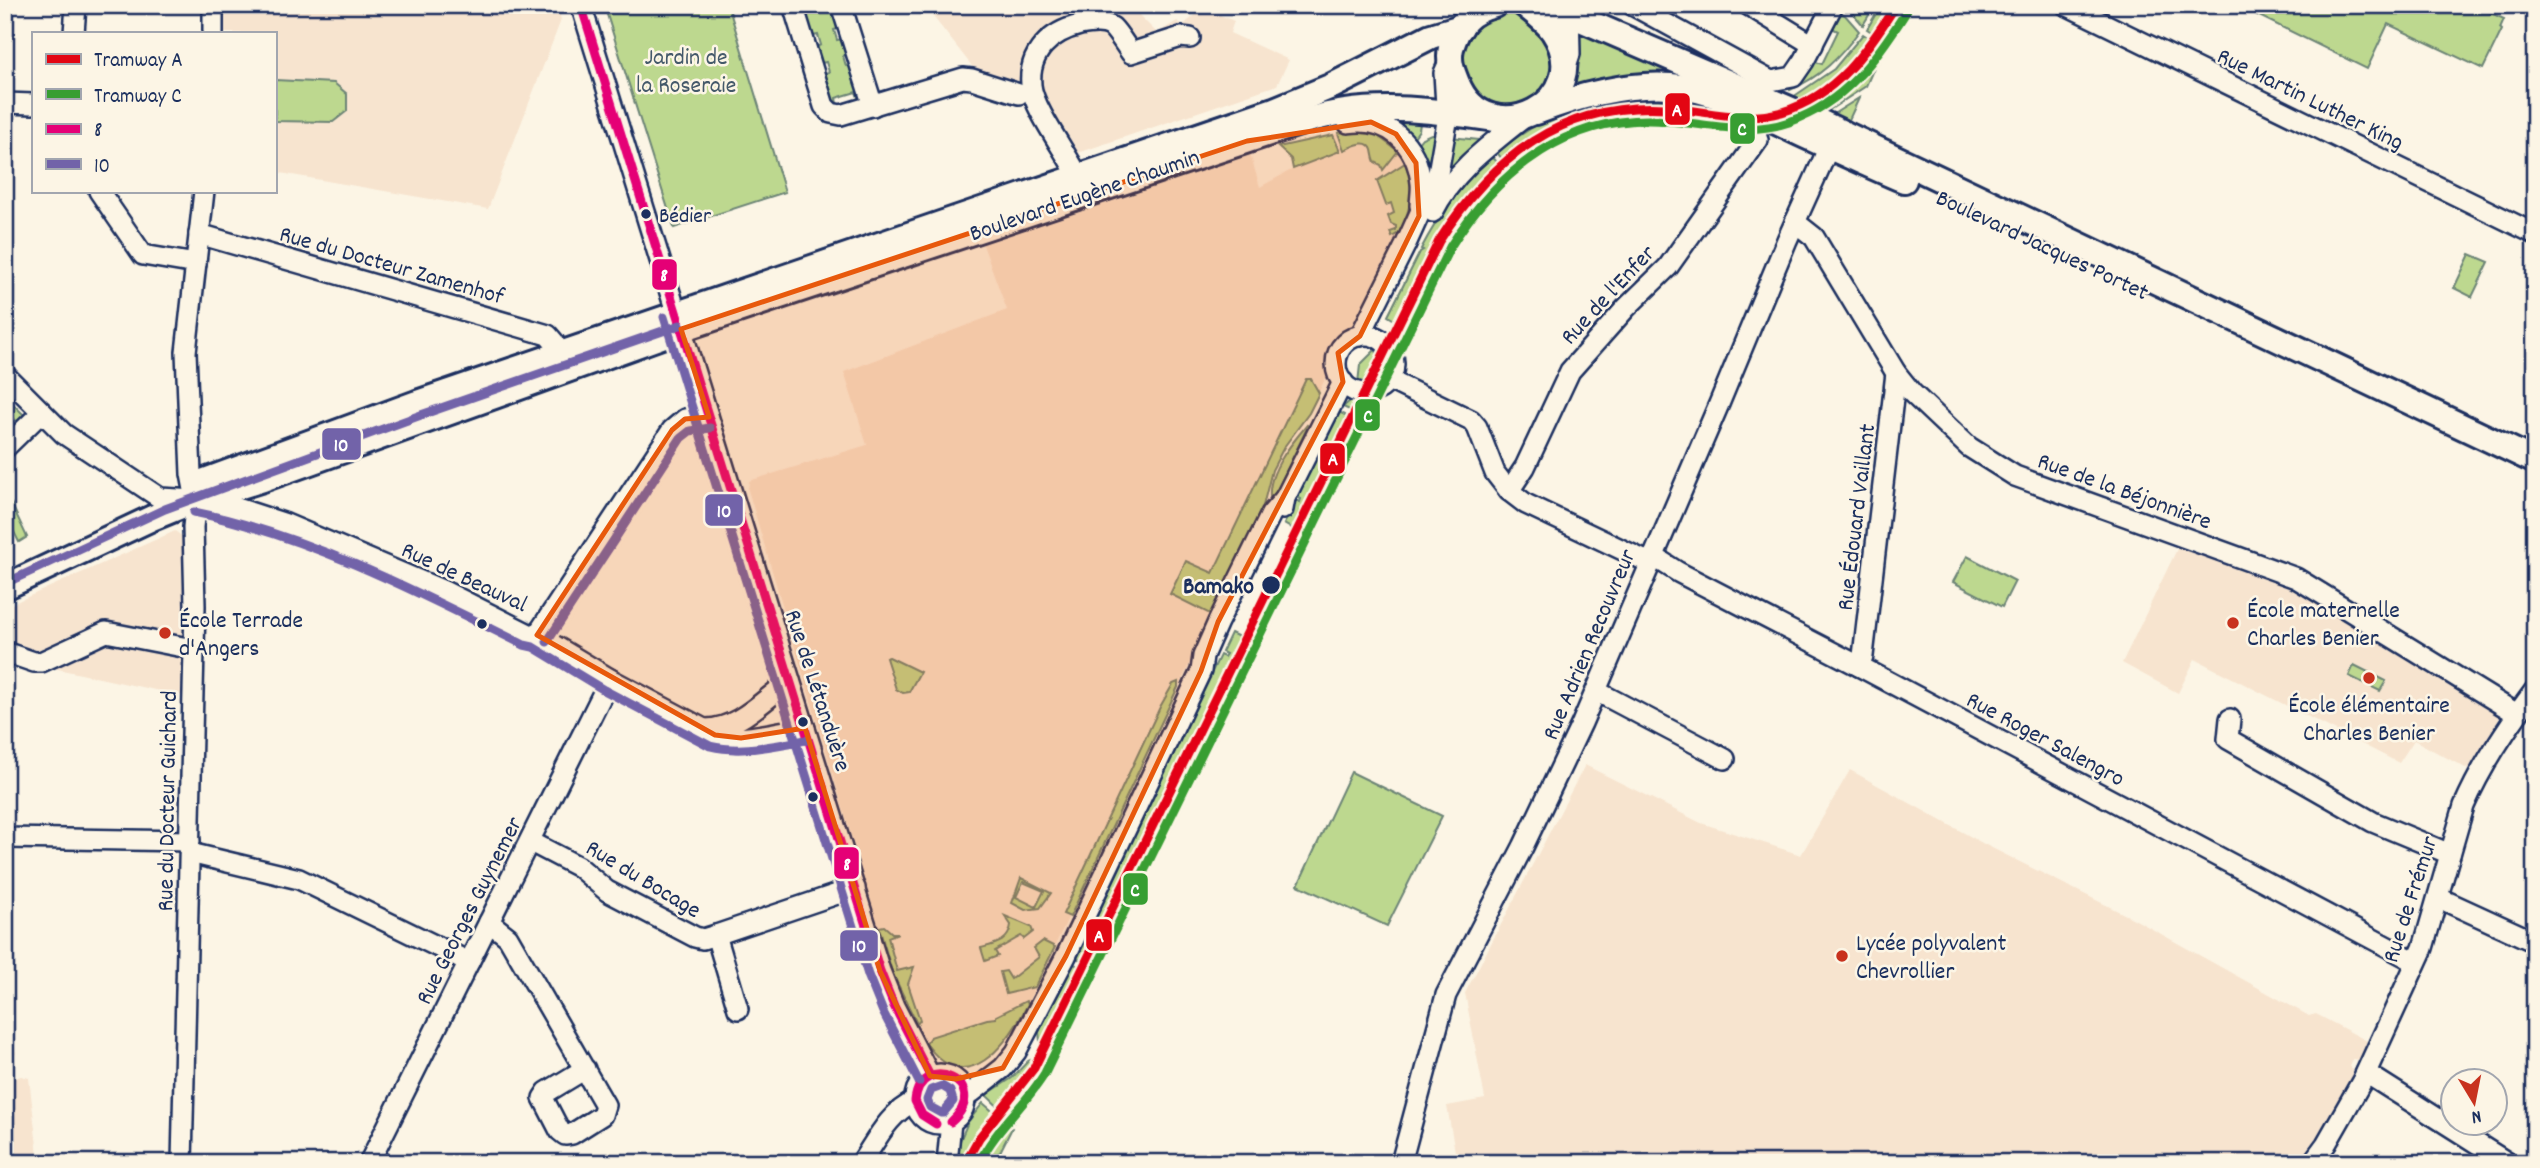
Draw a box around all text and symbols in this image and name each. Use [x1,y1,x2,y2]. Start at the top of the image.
legend [32,32,276,192]
street label: Rue Martin Luther King [2210,41,2409,161]
park label: Jardin de la Roseraie [636,42,736,104]
text: Tramway A [94,47,183,77]
text: Tramway C [94,83,182,113]
line badge: A [1664,92,1691,126]
text: A [1672,99,1682,126]
line badge: C [1729,112,1756,145]
text: 8 [94,117,102,147]
text: C [1737,118,1747,145]
street label: Boulevard Eugène Chaumin [965,141,1205,252]
text: 10 [94,153,110,183]
street label: Boulevard Jacques Portet [1930,182,2154,311]
place label: Bédier [659,202,712,233]
marker: Bédier [639,207,653,221]
street label: Rue du Docteur Zamenhof [275,219,508,315]
street label: Rue de l'Enfer [1554,238,1665,354]
line badge: 8 [651,258,678,291]
text: 8 [660,264,668,291]
line badge: C [1354,398,1381,432]
text: C [1363,405,1373,432]
street label: Rue Édouard Vaillant [1830,422,1886,613]
line badge: 10 [321,427,362,461]
text: 10 [334,434,348,461]
line badge: A [1319,442,1346,475]
street label: Rue de la Béjonnière [2032,446,2216,540]
text: A [1328,448,1338,475]
line badge: 10 [704,493,744,527]
text: 10 [717,500,731,527]
street label: Rue de Beauval [395,535,533,623]
street label: Rue Adrien Recouvreur [1535,544,1646,746]
place label: Bamako [1183,571,1254,605]
marker: Bamako [1260,574,1282,596]
place label: École maternelle Charles Benier [2247,595,2400,657]
place label: École Terrade d'Angers [179,605,303,667]
street label: Rue de Létanduère [774,606,858,776]
marker: École maternelle Charles Benier [2225,615,2241,631]
unlabelled marker [475,617,489,631]
marker: École Terrade d'Angers [157,625,173,641]
marker: École élémentaire Charles Benier [2361,670,2377,686]
street label: Rue Roger Salengro [1959,685,2130,797]
street label: Rue du Docteur Guichard [150,690,188,912]
place label: École élémentaire Charles Benier [2288,690,2450,752]
unlabelled marker [796,715,810,729]
unlabelled marker [806,790,820,804]
street label: Rue Georges Guynemer [409,811,533,1011]
street label: Rue de Frémur [2375,832,2448,968]
street label: Rue du Bocage [578,833,707,928]
line badge: 8 [833,846,860,880]
text: 8 [843,853,851,880]
line badge: C [1122,872,1149,906]
text: C [1130,879,1140,906]
line badge: A [1085,918,1113,952]
text: A [1094,925,1104,952]
place label: Lycée polyvalent Chevrollier [1856,928,2006,990]
line badge: 10 [839,929,879,962]
text: 10 [852,935,866,962]
marker: Lycée polyvalent Chevrollier [1834,948,1850,964]
north arrow [2438,1066,2508,1136]
text: N [2469,1101,2483,1129]

